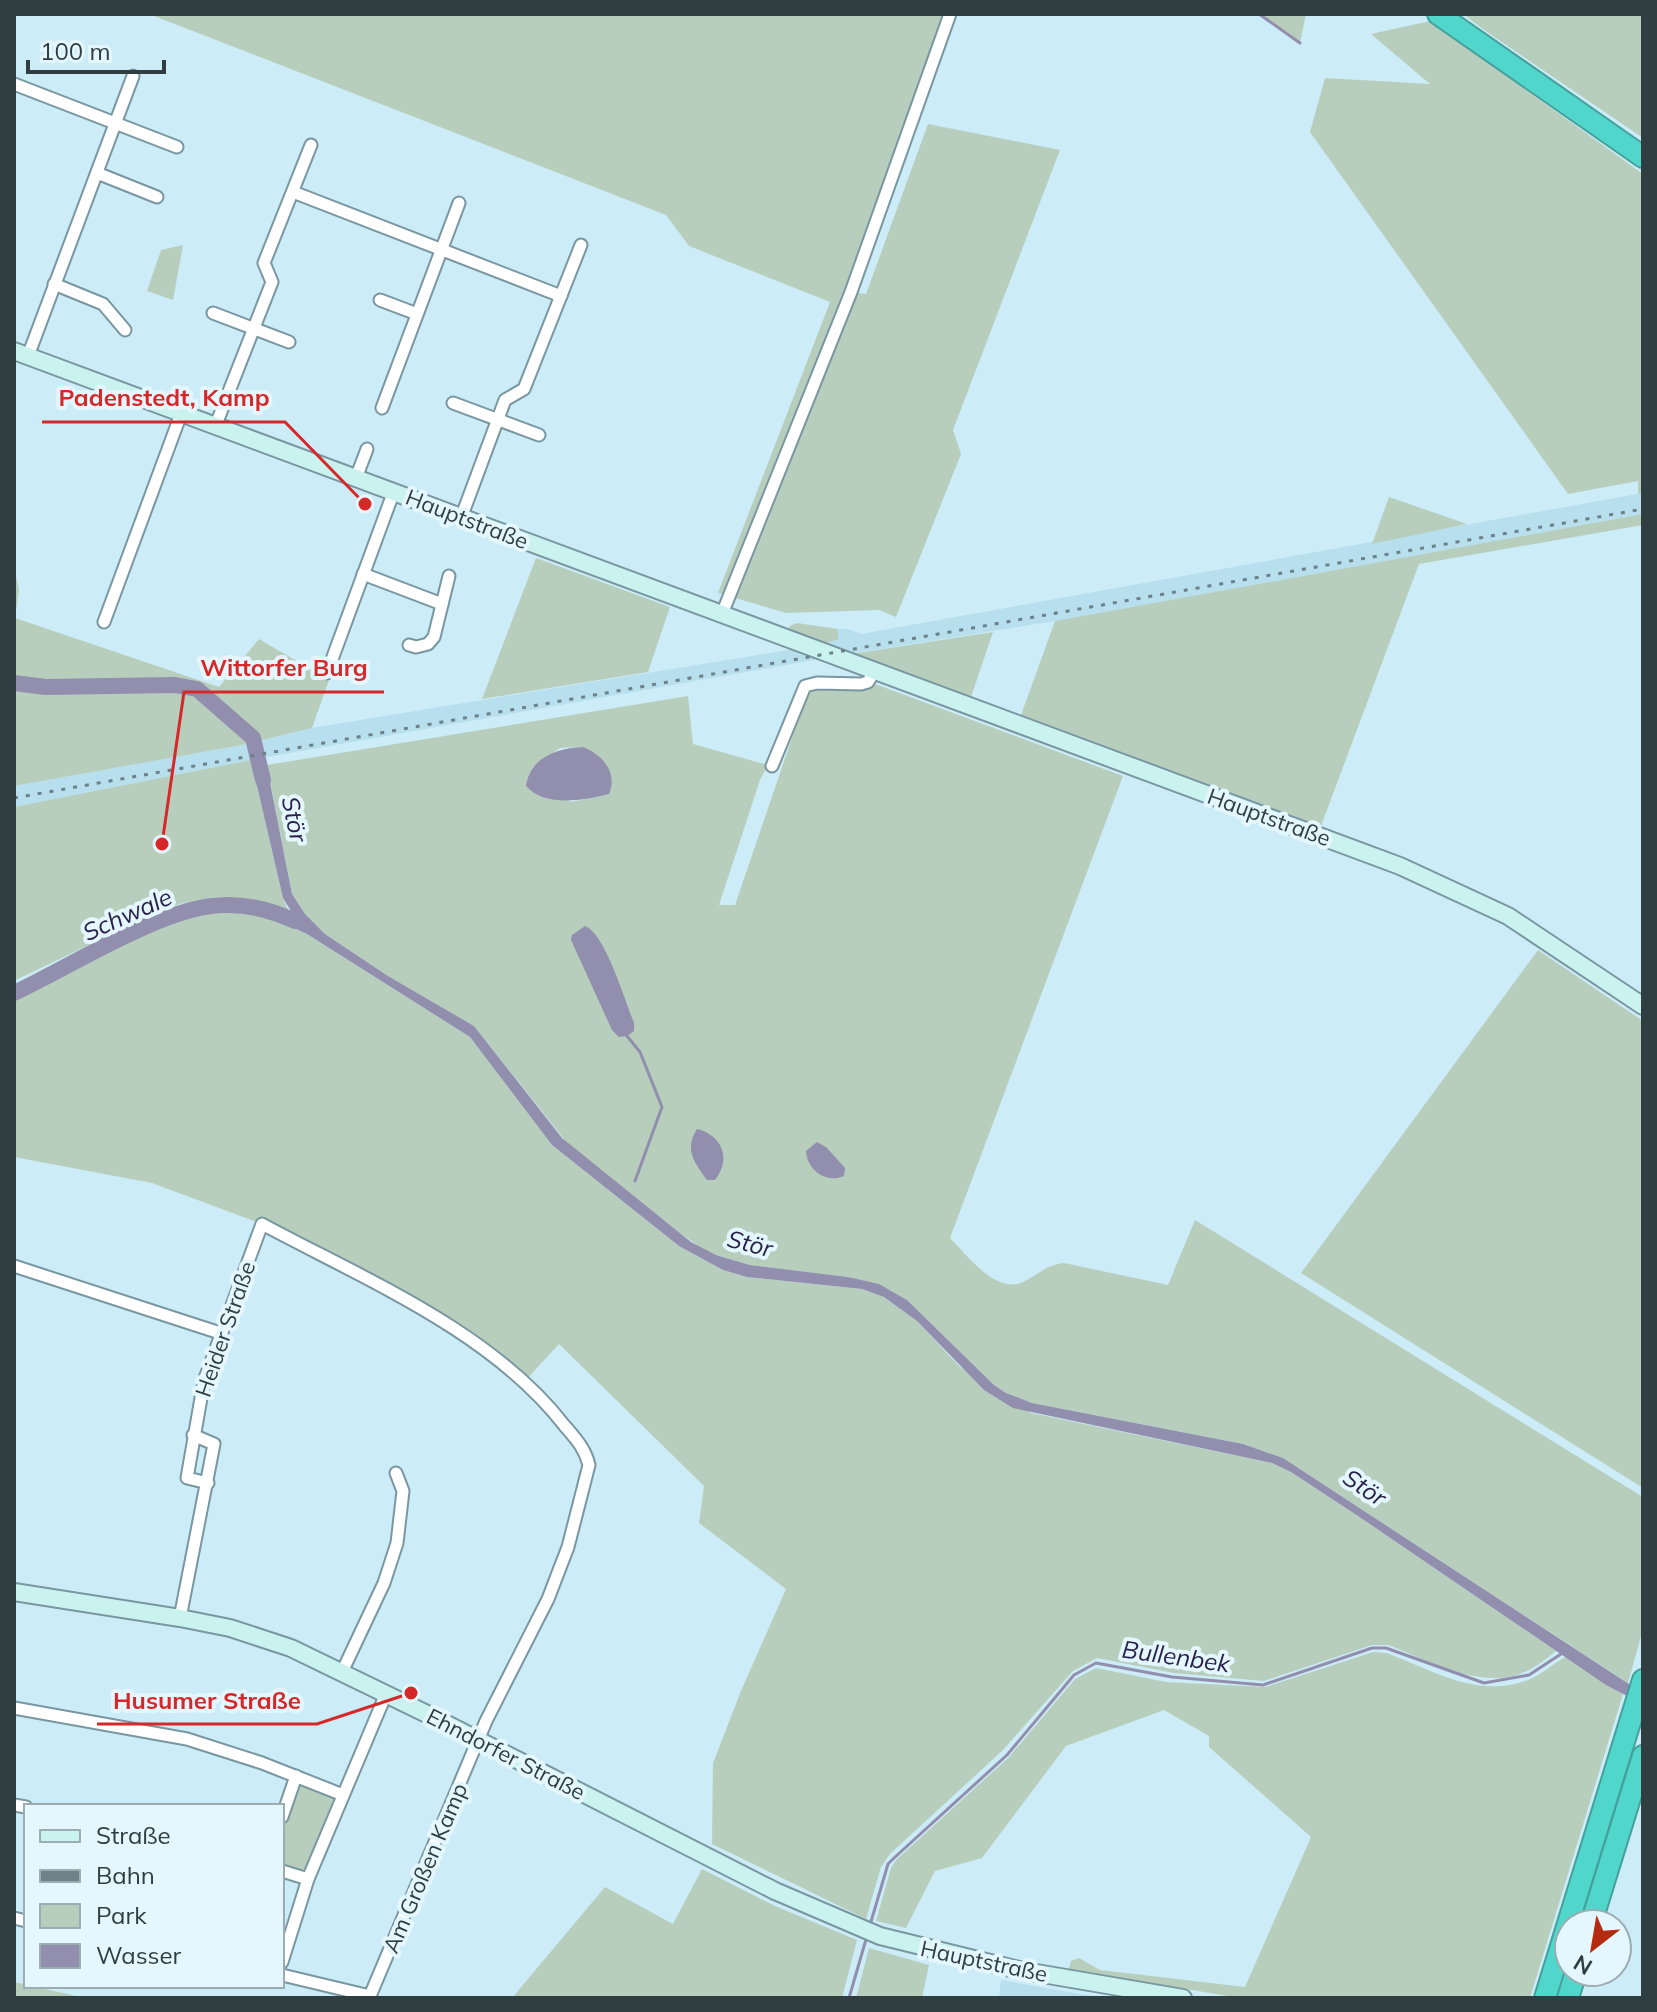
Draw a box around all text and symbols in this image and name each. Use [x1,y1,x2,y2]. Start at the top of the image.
scale bar [28,24,164,74]
text: 100 m [40,36,111,66]
callout: Padenstedt, Kamp [42,374,285,422]
text: Padenstedt, Kamp [58,382,270,412]
street label: Hauptstraße [402,483,532,555]
callout: Wittorfer Burg [184,644,384,692]
text: Wittorfer Burg [200,652,368,682]
street label: Hauptstraße [1204,782,1334,852]
water label: Stör [276,794,315,846]
water label: Schwale [78,881,176,947]
water label: Stör [724,1223,777,1263]
street label: Heider Straße [189,1258,261,1400]
water label: Stör [1338,1462,1393,1513]
water label: Bullenbek [1120,1634,1232,1678]
callout: Husumer Straße [97,1676,317,1724]
text: Husumer Straße [113,1685,301,1715]
street label: Ehndorfer Straße [422,1702,590,1806]
street label: Am Großen Kamp [377,1779,473,1957]
legend [24,1804,284,1988]
text: Straße [96,1820,171,1850]
text: Bahn [96,1860,155,1890]
text: Park [96,1900,147,1930]
north arrow [1553,1908,1633,1988]
street label: Hauptstraße [918,1934,1050,1988]
text: Wasser [96,1940,182,1970]
text: N [1568,1949,1597,1981]

